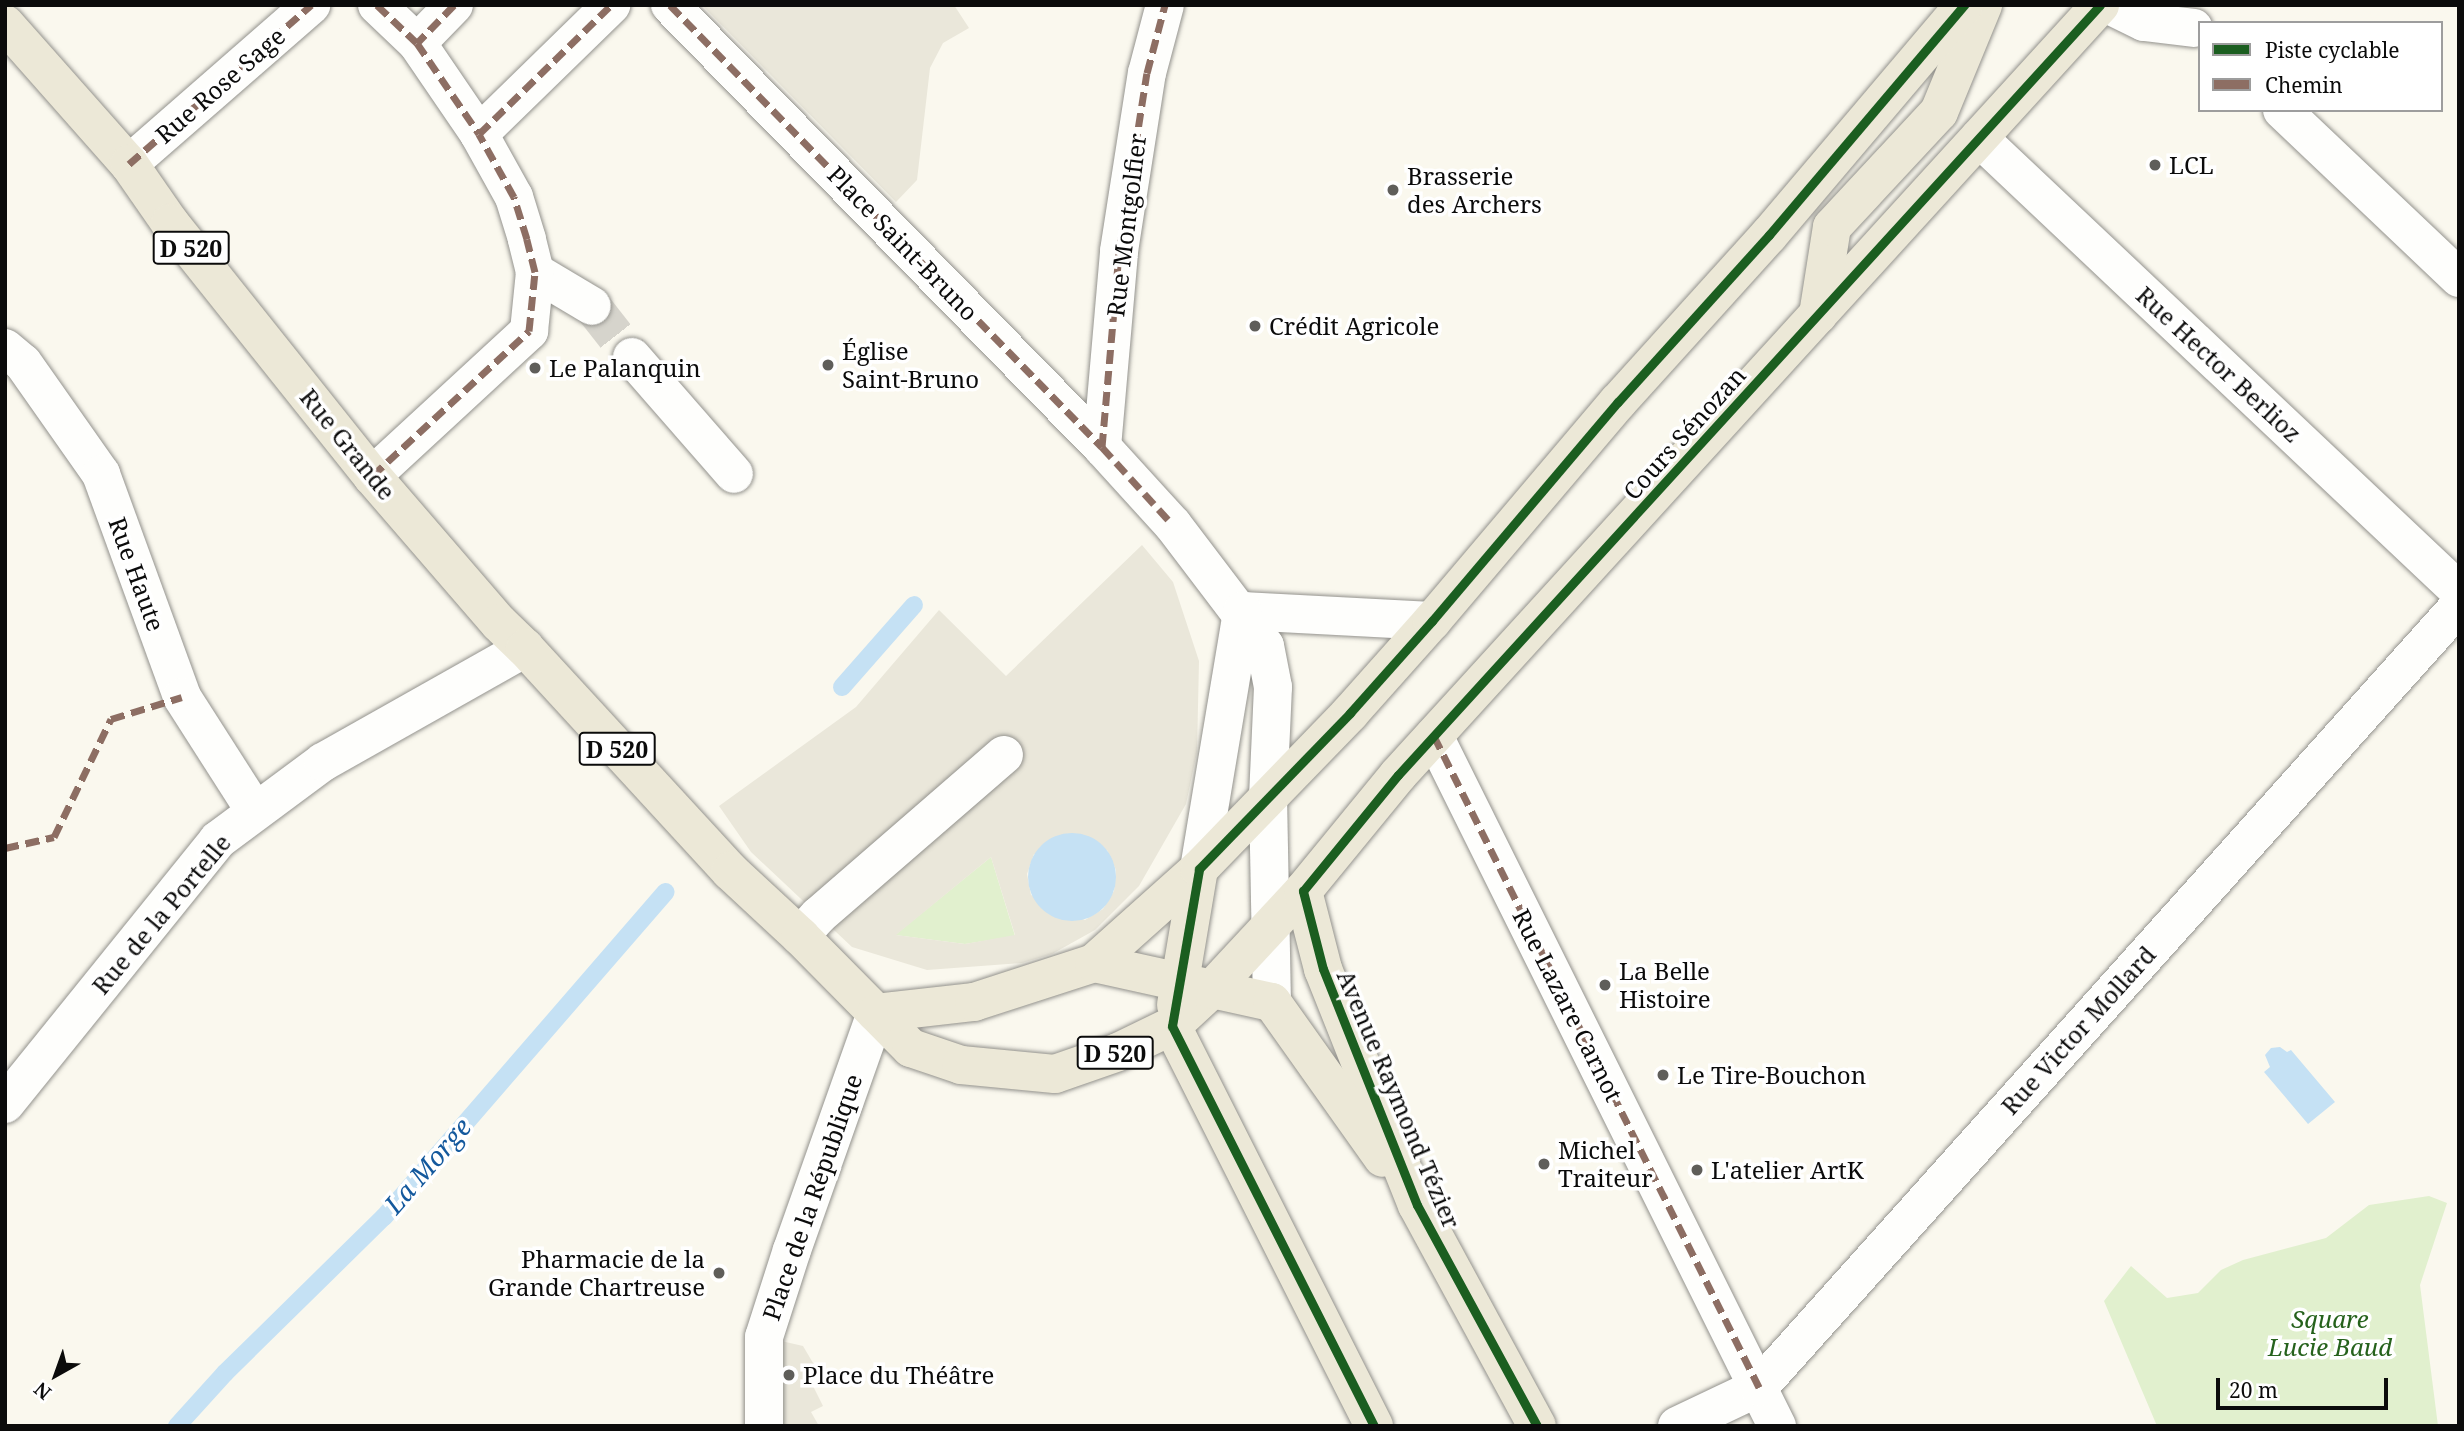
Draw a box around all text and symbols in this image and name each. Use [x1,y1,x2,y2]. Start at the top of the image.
street label: Rue Rose Sage [149,21,291,149]
legend [2198,21,2443,112]
text: Piste cyclable [2265,36,2399,64]
text: Chemin [2265,71,2343,99]
street label: Rue Montgolfier [1100,132,1152,318]
place label: LCL [2169,151,2214,179]
marker: LCL [2147,157,2163,173]
street label: Place Saint-Bruno [822,160,984,326]
place label: Brasserie des Archers [1407,162,1542,218]
marker: Brasserie des Archers [1385,182,1401,198]
road number: D 520 [152,229,230,268]
street label: Rue Hector Berlioz [2131,280,2307,448]
place label: Crédit Agricole [1269,312,1439,340]
marker: Crédit Agricole [1247,318,1263,334]
place label: Église Saint-Bruno [842,337,979,393]
place label: Le Palanquin [549,354,701,382]
marker: Église Saint-Bruno [820,357,836,373]
marker: Le Palanquin [527,360,543,376]
street label: Cours Sénozan [1617,361,1751,505]
street label: Rue Grande [294,383,402,505]
street label: Rue Haute [103,513,171,635]
road number: D 520 [578,730,656,768]
street label: Rue de la Portelle [86,828,236,1000]
street label: Rue Lazare Carnot [1507,904,1629,1106]
street label: Rue Victor Mollard [1995,940,2161,1120]
place label: La Belle Histoire [1619,957,1711,1013]
street label: Avenue Raymond Tézier [1331,966,1467,1232]
marker: La Belle Histoire [1597,977,1613,993]
road number: D 520 [1076,1034,1154,1072]
place label: Le Tire-Bouchon [1677,1061,1866,1089]
marker: Le Tire-Bouchon [1655,1067,1671,1083]
street label: Place de la République [756,1070,868,1324]
water label: La Morge [378,1112,478,1220]
place label: Michel Traiteur [1558,1136,1653,1192]
marker: Michel Traiteur [1536,1156,1552,1172]
place label: L'atelier ArtK [1711,1156,1864,1184]
marker: L'atelier ArtK [1689,1162,1705,1178]
place label: Pharmacie de la Grande Chartreuse [488,1245,705,1301]
marker: Pharmacie de la Grande Chartreuse [711,1265,727,1281]
park label: Square Lucie Baud [2268,1305,2392,1361]
north arrow [21,1340,91,1410]
place label: Place du Théâtre [803,1361,994,1389]
scale bar [2219,1364,2390,1408]
marker: Place du Théâtre [781,1367,797,1383]
text: N [28,1376,57,1406]
text: 20 m [2229,1376,2278,1404]

